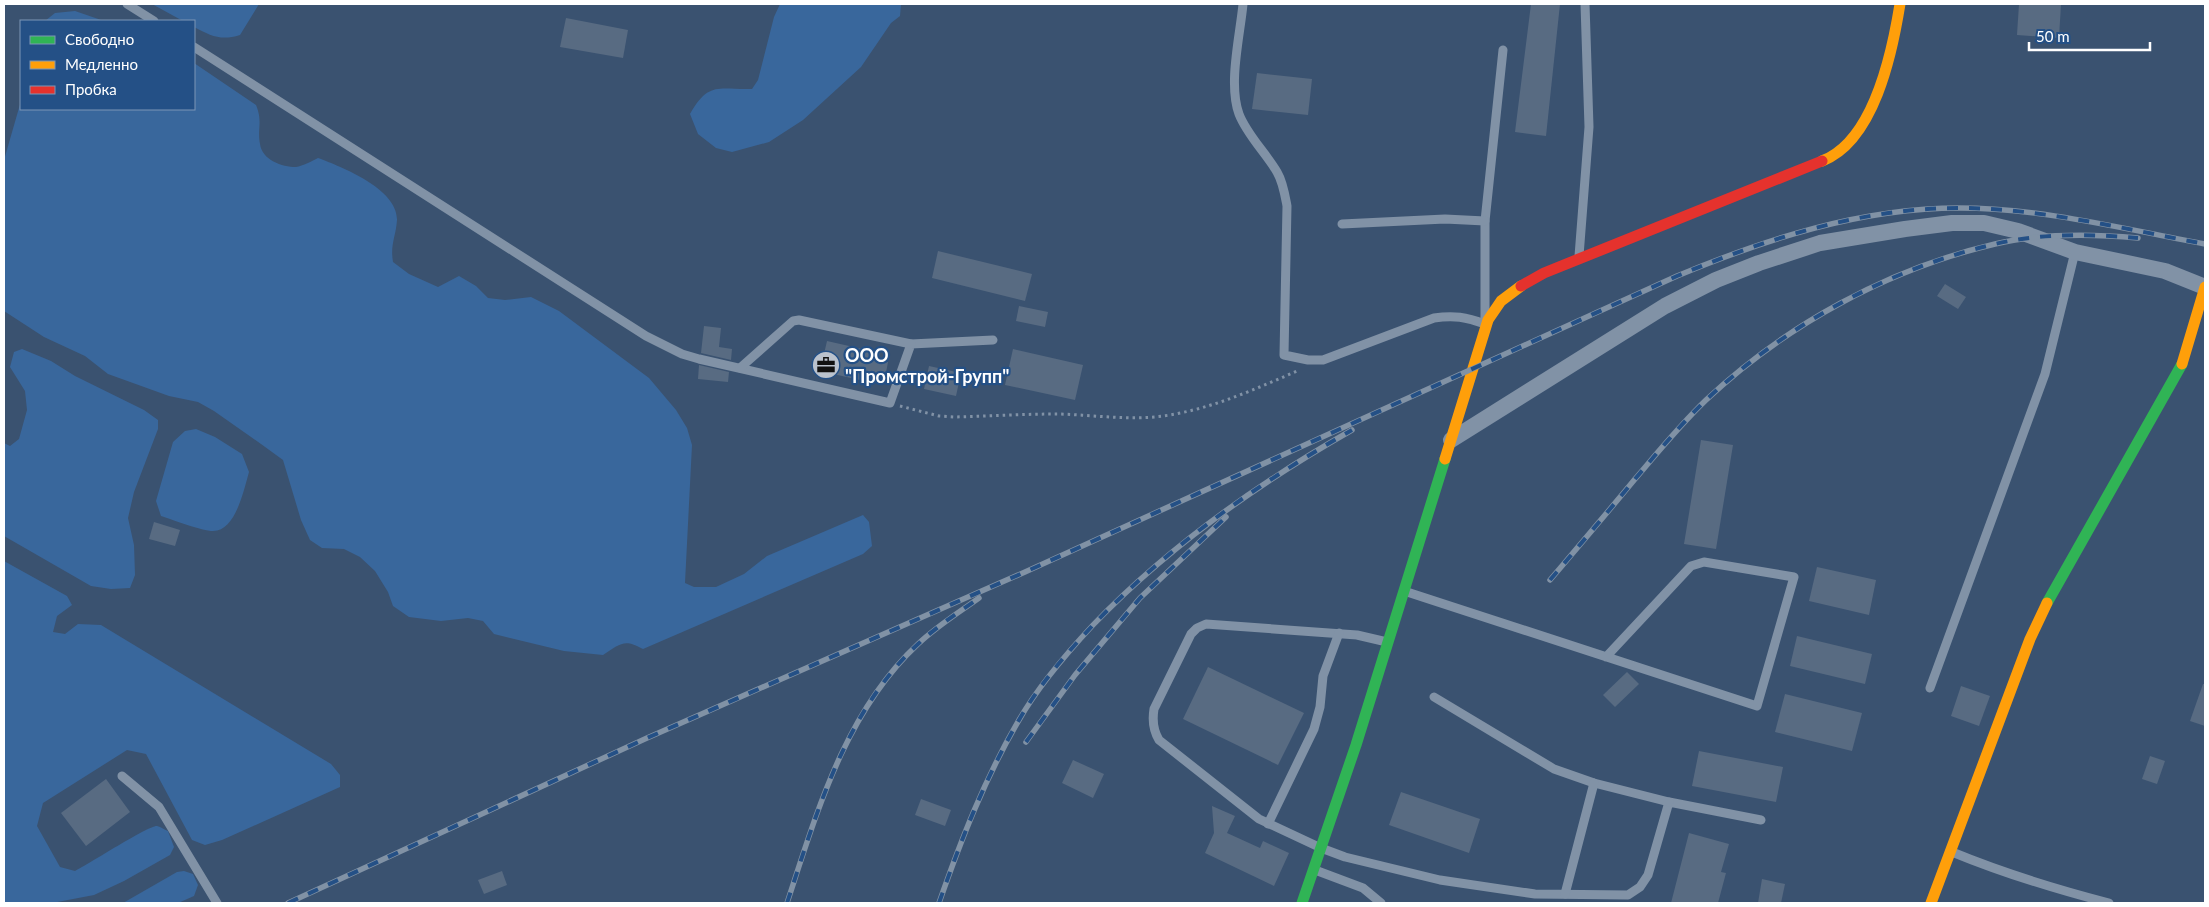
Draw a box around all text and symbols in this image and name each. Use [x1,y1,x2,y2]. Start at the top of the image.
legend [20,20,195,110]
scale bar [2029,20,2150,52]
text: 50 m [2036,27,2070,45]
text: Свободно [65,30,134,48]
text: Медленно [65,55,138,73]
text: Пробка [65,80,117,98]
place label: ООО "Промстрой-Групп" [845,344,1009,387]
office icon: ООО "Промстрой-Групп" [811,350,841,380]

